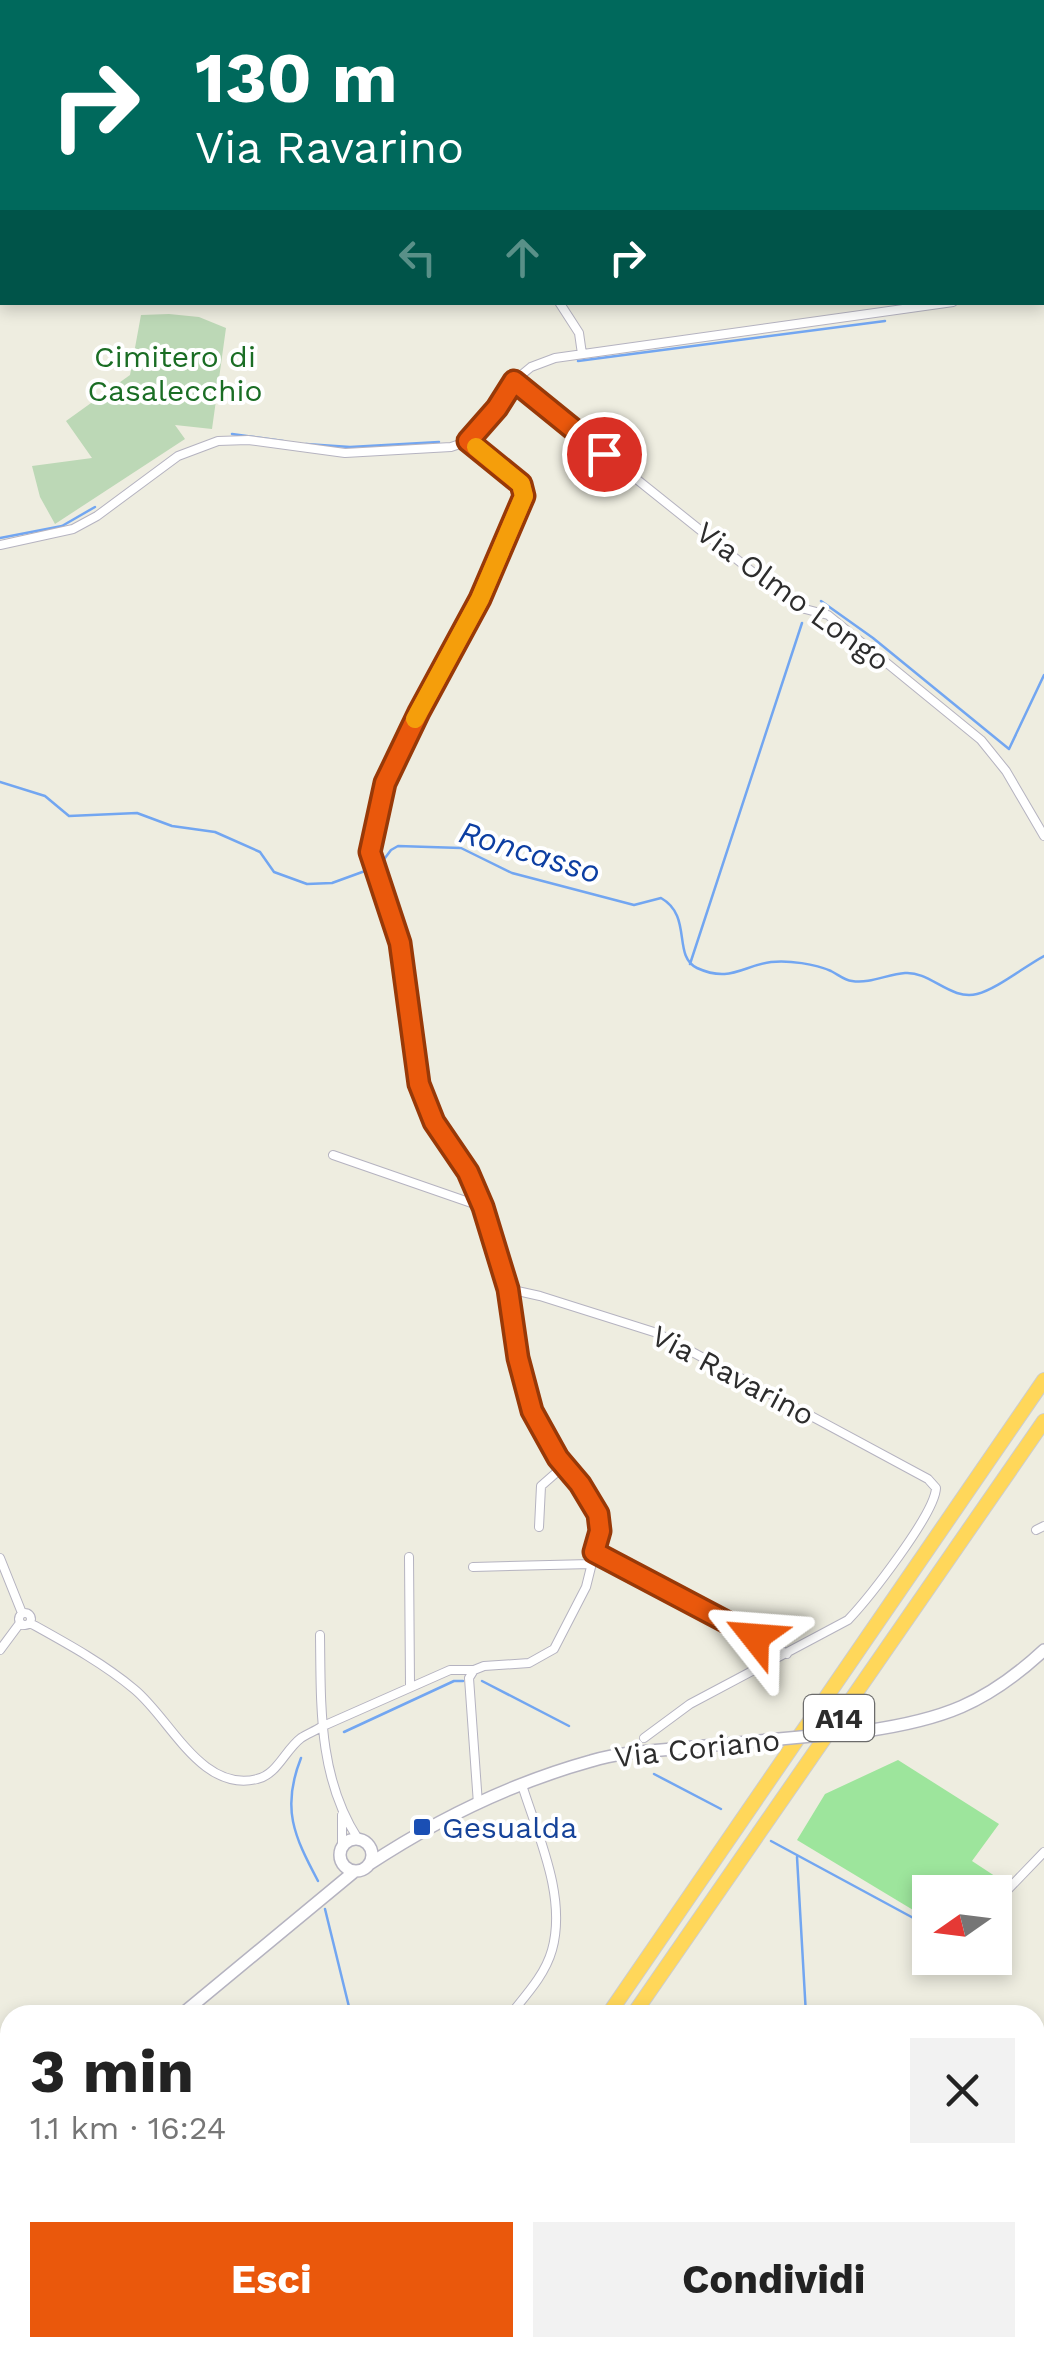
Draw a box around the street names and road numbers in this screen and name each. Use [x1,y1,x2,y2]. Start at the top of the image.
street label: Via Olmo Longo [690,514,896,678]
street label: Via Ravarino [646,1317,820,1433]
road number: A14 [804,1695,874,1741]
street label: Via Coriano [612,1722,782,1774]

